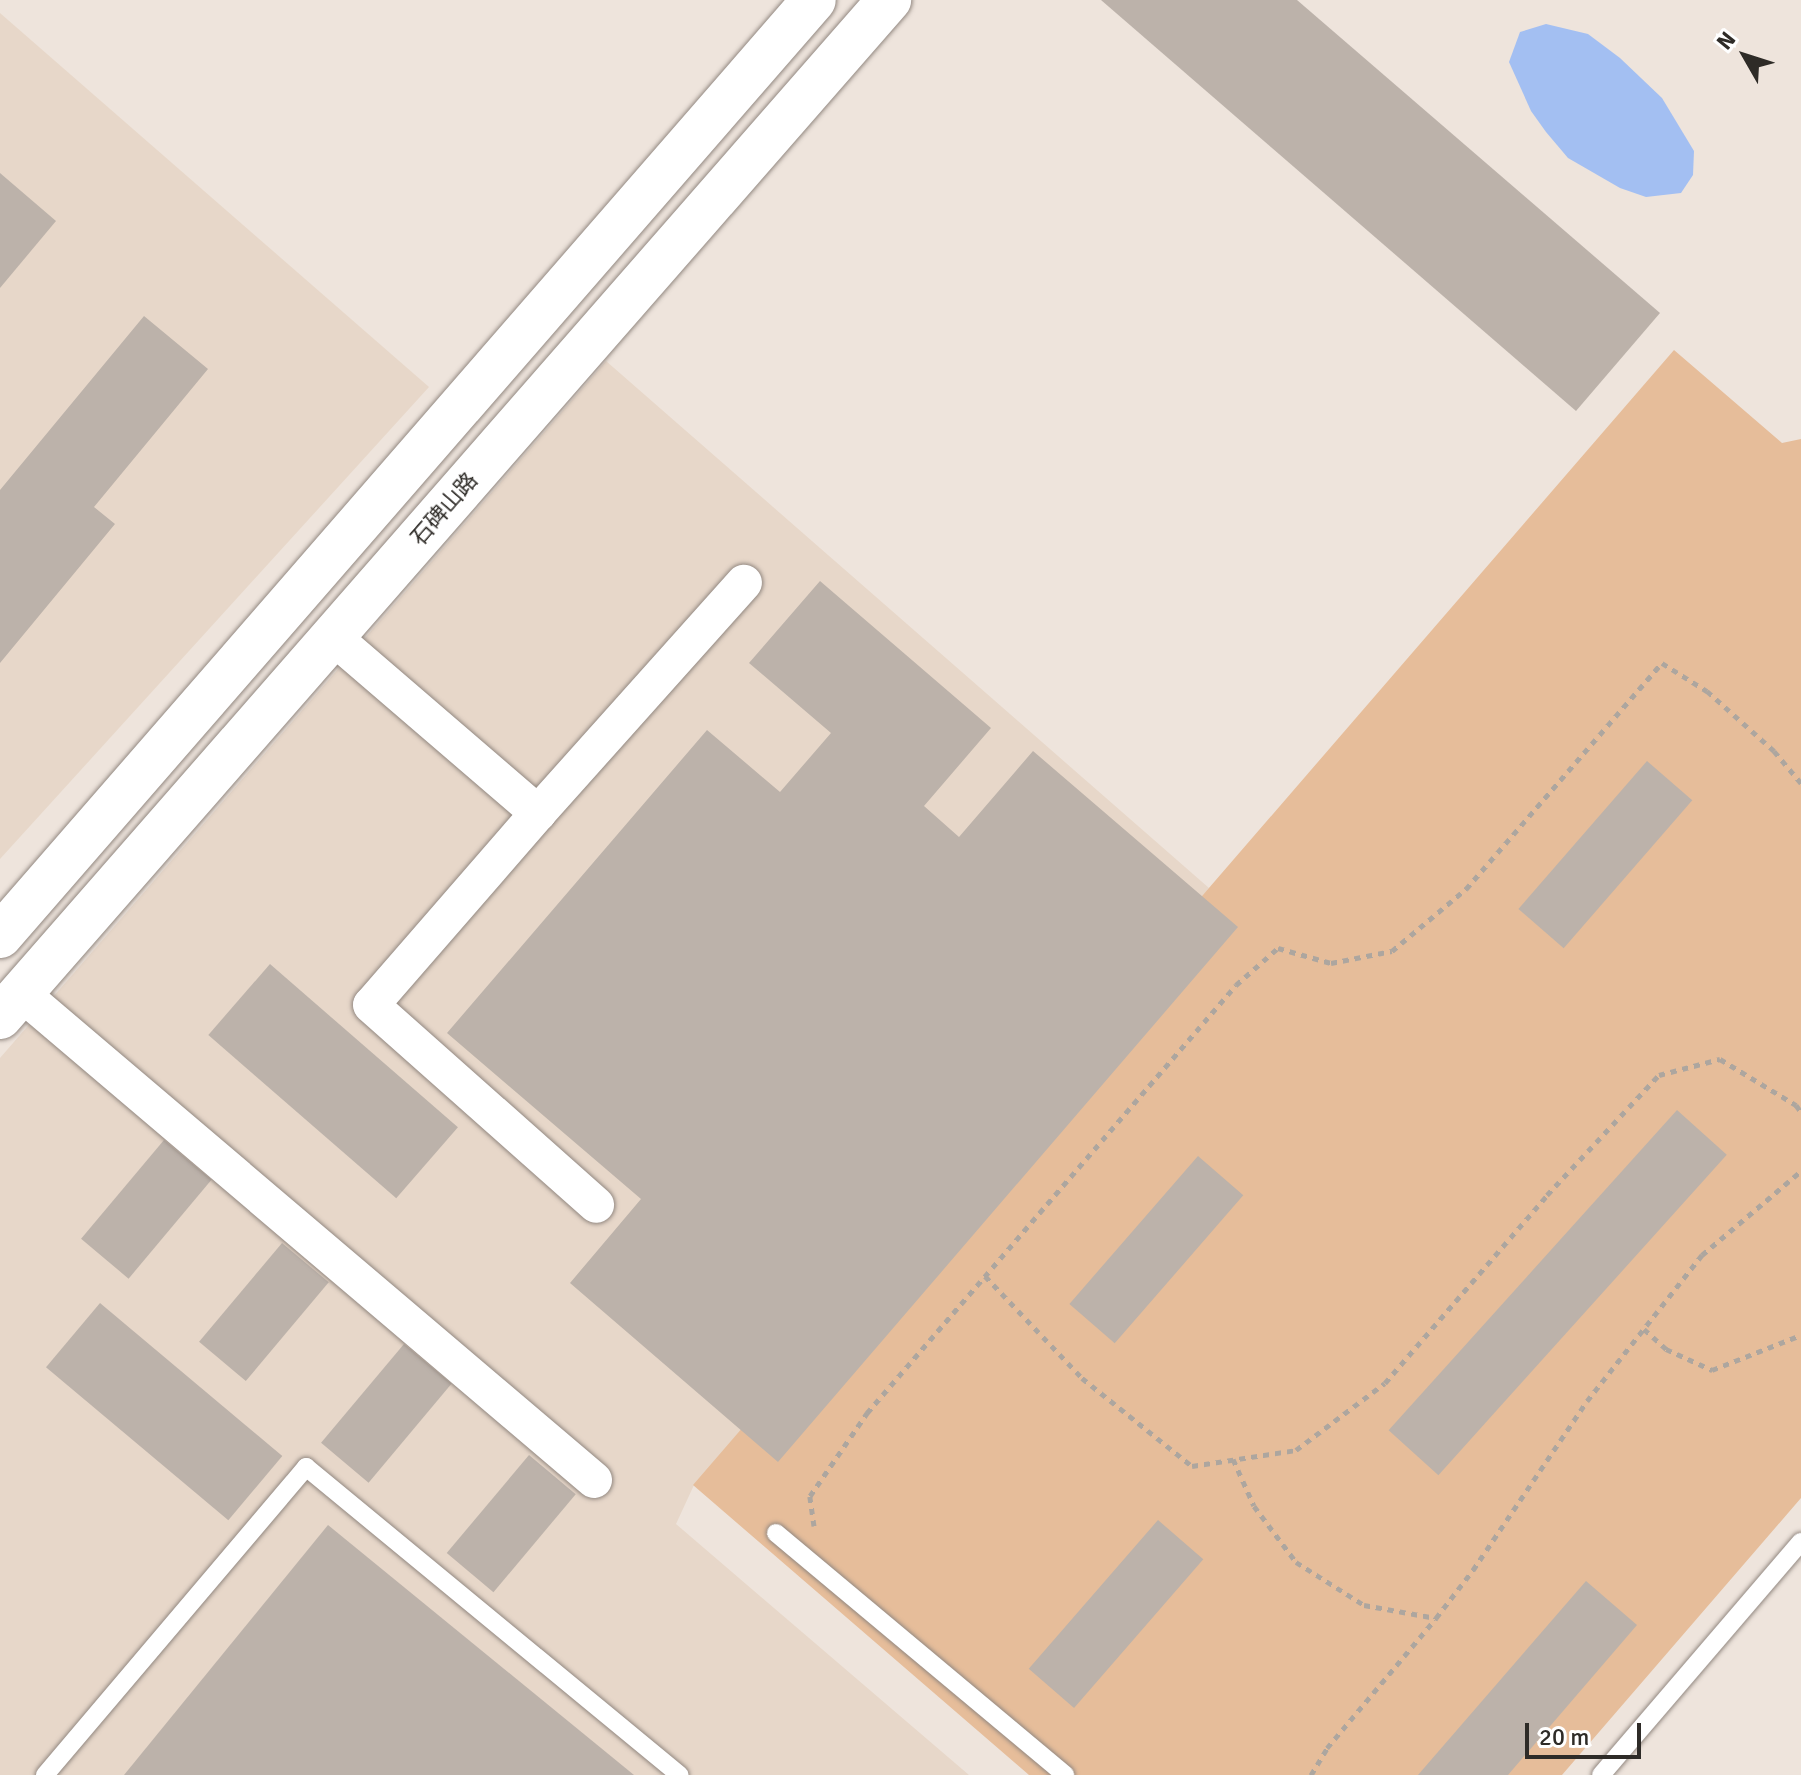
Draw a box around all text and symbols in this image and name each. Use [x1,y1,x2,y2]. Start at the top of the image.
north arrow [1705,16,1785,96]
text: N [1711,26,1741,55]
street label: 石碑山路 [405,467,483,551]
scale bar [1529,1707,1645,1757]
text: 20 m [1539,1722,1589,1752]

